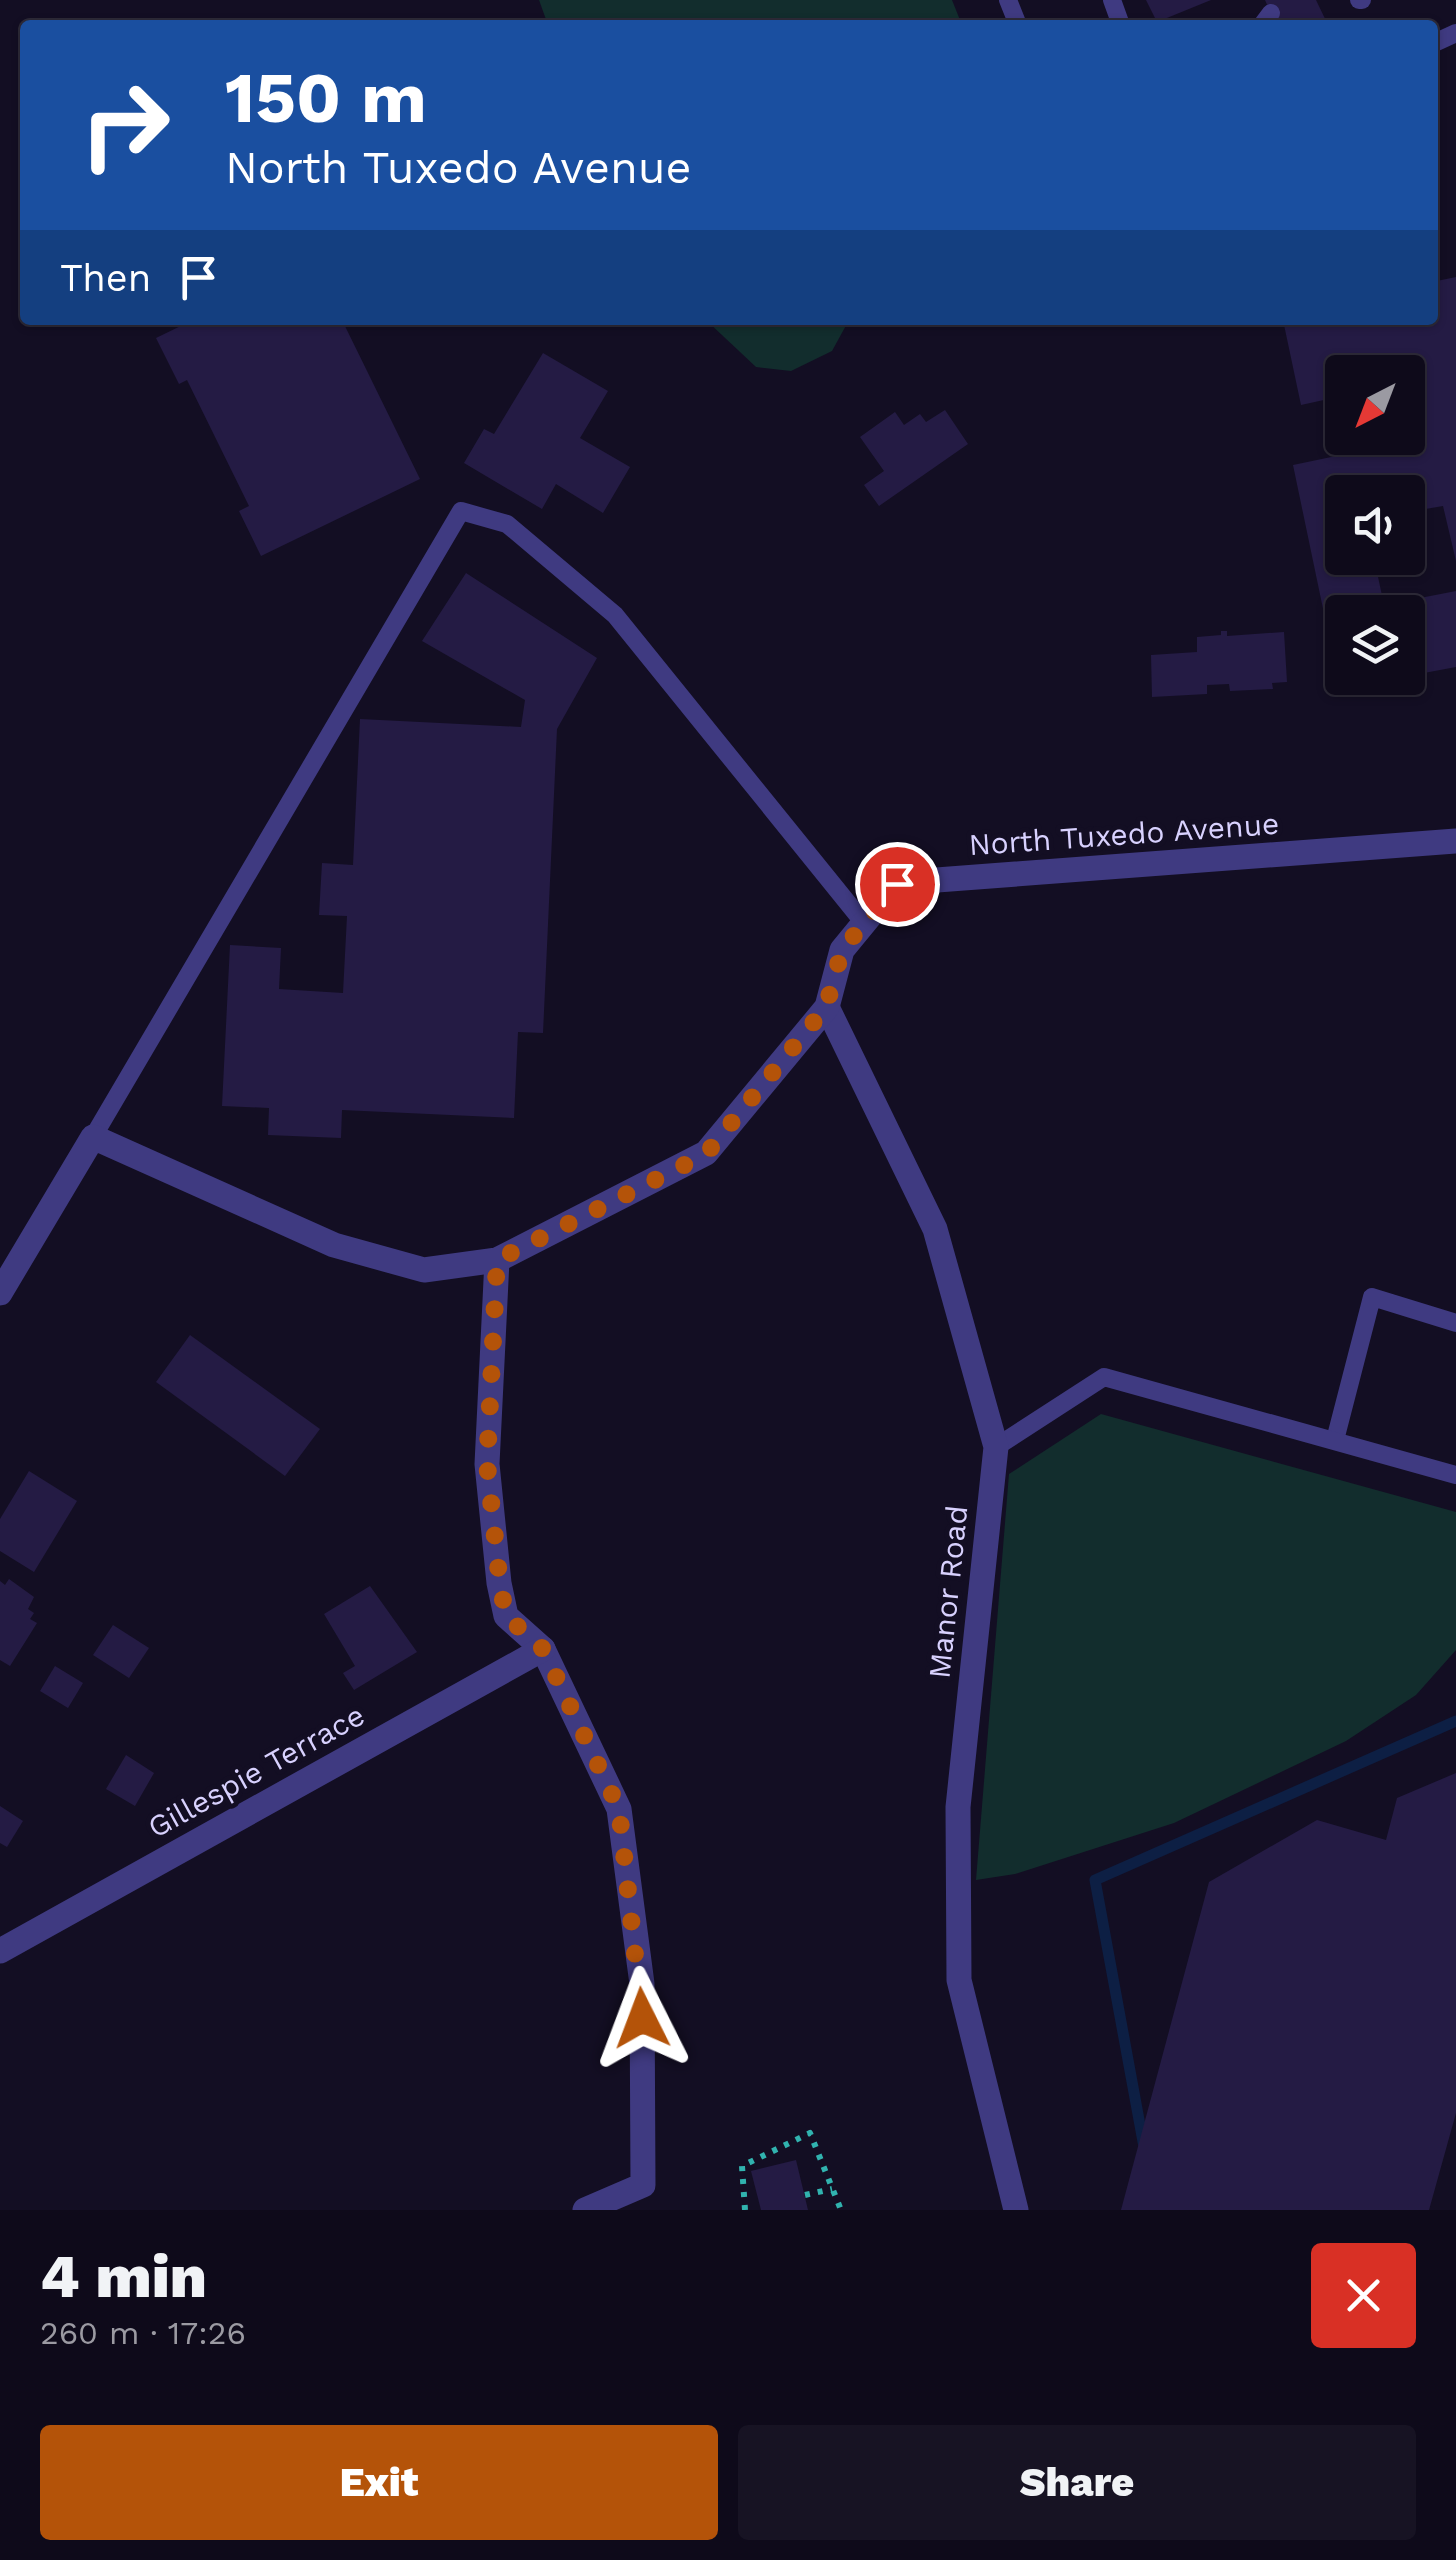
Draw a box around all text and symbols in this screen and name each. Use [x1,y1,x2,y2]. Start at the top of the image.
text: 150 m [225,57,427,139]
icon: right [60,60,190,190]
text: North Tuxedo Avenue [225,141,692,194]
icon: arrive [171,250,226,305]
text: Then [60,256,151,300]
north arrow [1325,355,1425,455]
map controls [1325,355,1425,695]
button: sound [1325,475,1425,575]
button: layers [1325,595,1425,695]
street label: North Tuxedo Avenue [968,806,1280,862]
pin [855,842,940,927]
icon: arrive [870,857,925,912]
street label: Manor Road [922,1504,974,1680]
street label: Gillespie Terrace [142,1697,370,1845]
position arrow [590,1966,694,2070]
text: 4 min [40,2241,207,2312]
button: close [1311,2243,1416,2348]
text: 260 m · 17:26 [40,2314,246,2352]
button: Exit [40,2425,718,2540]
button: Share [738,2425,1416,2540]

